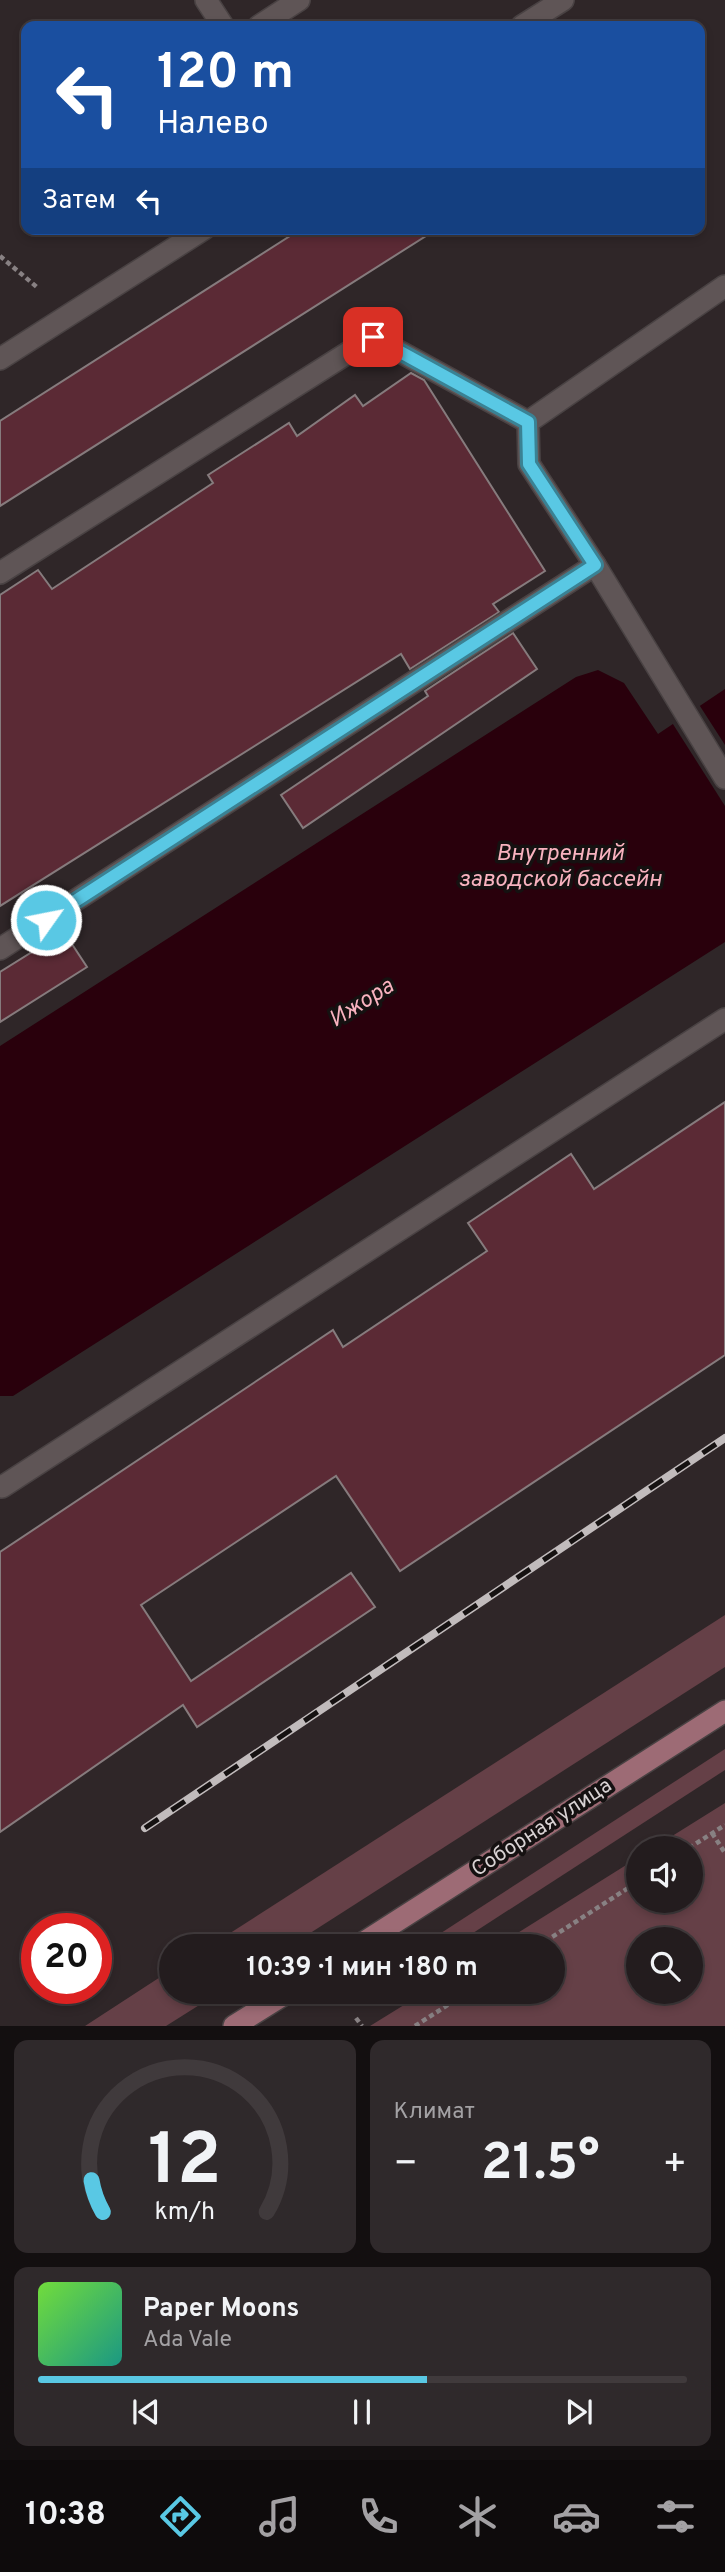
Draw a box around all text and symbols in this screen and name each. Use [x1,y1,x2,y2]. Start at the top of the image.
text: 120 m [157,44,294,106]
icon: left [42,49,133,140]
text: Налево [157,105,269,145]
icon: left [130,182,168,220]
text: Затем [42,185,116,218]
pin [343,307,403,367]
icon: arrive [354,318,392,356]
water label: Внутренний заводской бассейн [459,840,662,895]
position arrow [9,883,83,957]
water label: Ижора [324,973,400,1035]
street label: Соборная улица [467,1773,617,1883]
map controls [626,1836,703,2004]
button: sound [626,1836,703,1913]
speed limit sign: 20 [21,1913,112,2004]
button: search [626,1927,703,2004]
text: 10:39 · 1 мин · 180 m [246,1952,478,1985]
text: Климат [394,2098,475,2127]
text: 12 [148,2119,222,2211]
text: 21.5° [481,2132,600,2198]
text: − [394,2141,418,2190]
text: + [662,2141,687,2190]
text: km/h [154,2197,215,2229]
text: Paper Moons [143,2293,299,2326]
text: Ada Vale [143,2326,232,2355]
icon: previous [127,2393,165,2431]
icon: pause [343,2393,381,2431]
icon: next [560,2393,598,2431]
icon: directions [156,2492,205,2541]
icon: music [255,2492,304,2541]
icon: phone [354,2492,403,2541]
icon: climate [453,2492,502,2541]
icon: car [552,2492,601,2541]
icon: filters [651,2492,700,2541]
text: 10:38 [25,2496,106,2536]

